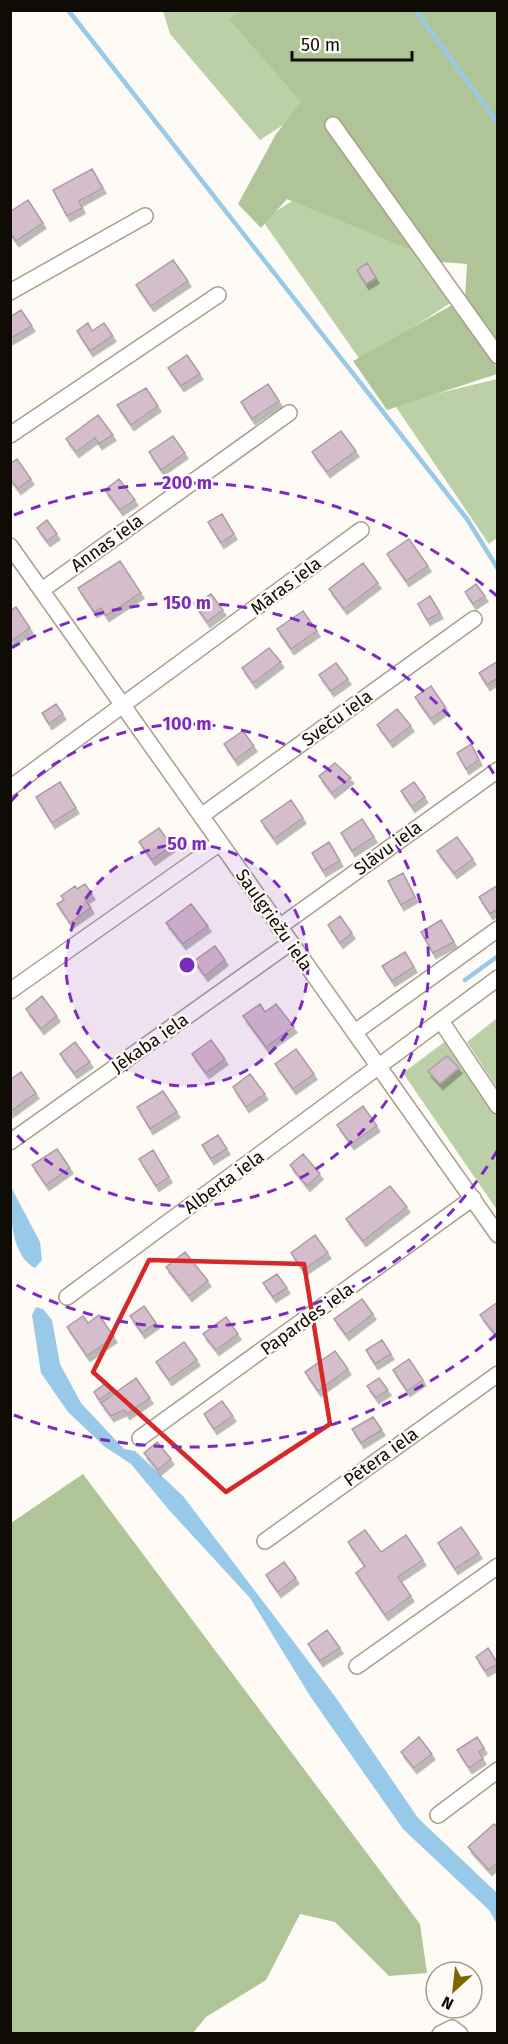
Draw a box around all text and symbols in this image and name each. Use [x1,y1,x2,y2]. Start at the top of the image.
scale bar [292,24,412,62]
text: 50 m [301,34,340,56]
text: 200 m [162,472,212,494]
street label: Annas iela [67,509,147,577]
street label: Māras iela [246,552,326,620]
text: 150 m [163,592,211,614]
street label: Sveču iela [297,685,377,751]
text: 100 m [163,713,211,735]
street label: Slāvu iela [350,816,426,880]
text: 50 m [167,833,207,855]
street label: Saulgriežu iela [231,865,317,975]
centre of rings [177,955,197,975]
street label: Jēkaba iela [107,1008,193,1078]
street label: Alberta iela [180,1146,268,1218]
street label: Papardes iela [256,1278,358,1360]
street label: Pētera iela [340,1423,422,1491]
north arrow [424,1960,484,2020]
text: N [438,1992,456,2014]

